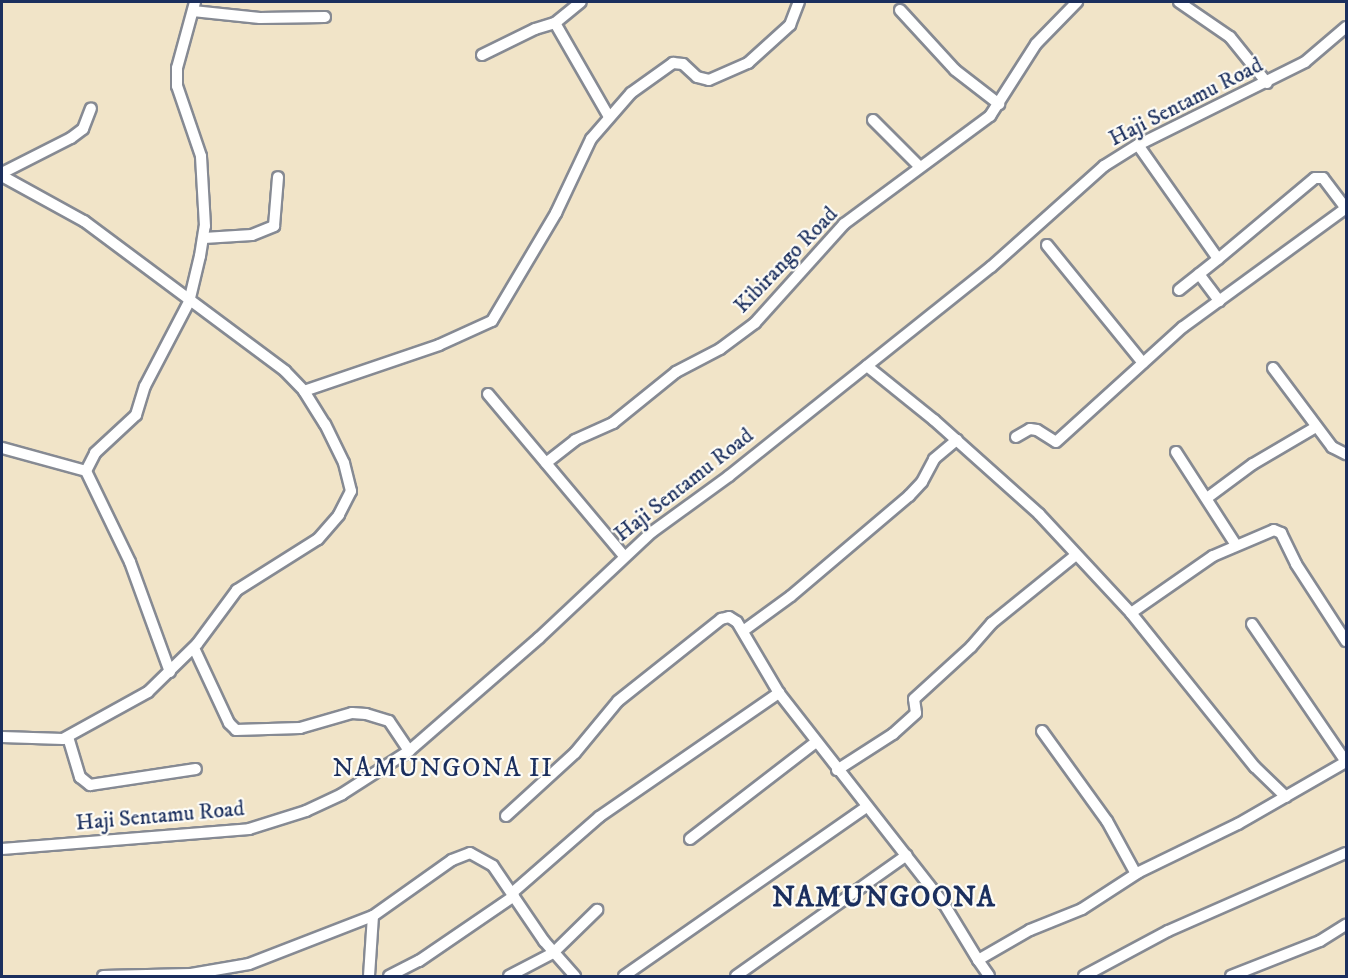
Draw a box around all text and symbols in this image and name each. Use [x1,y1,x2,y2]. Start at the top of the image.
street label: Haji Sentamu Road [1105,52,1267,152]
street label: Kibirango Road [729,201,843,319]
street label: Haji Sentamu Road [609,423,759,547]
district label: NAMUNGONA II [333,753,553,785]
street label: Haji Sentamu Road [75,795,245,837]
district label: NAMUNGOONA [772,881,996,915]

